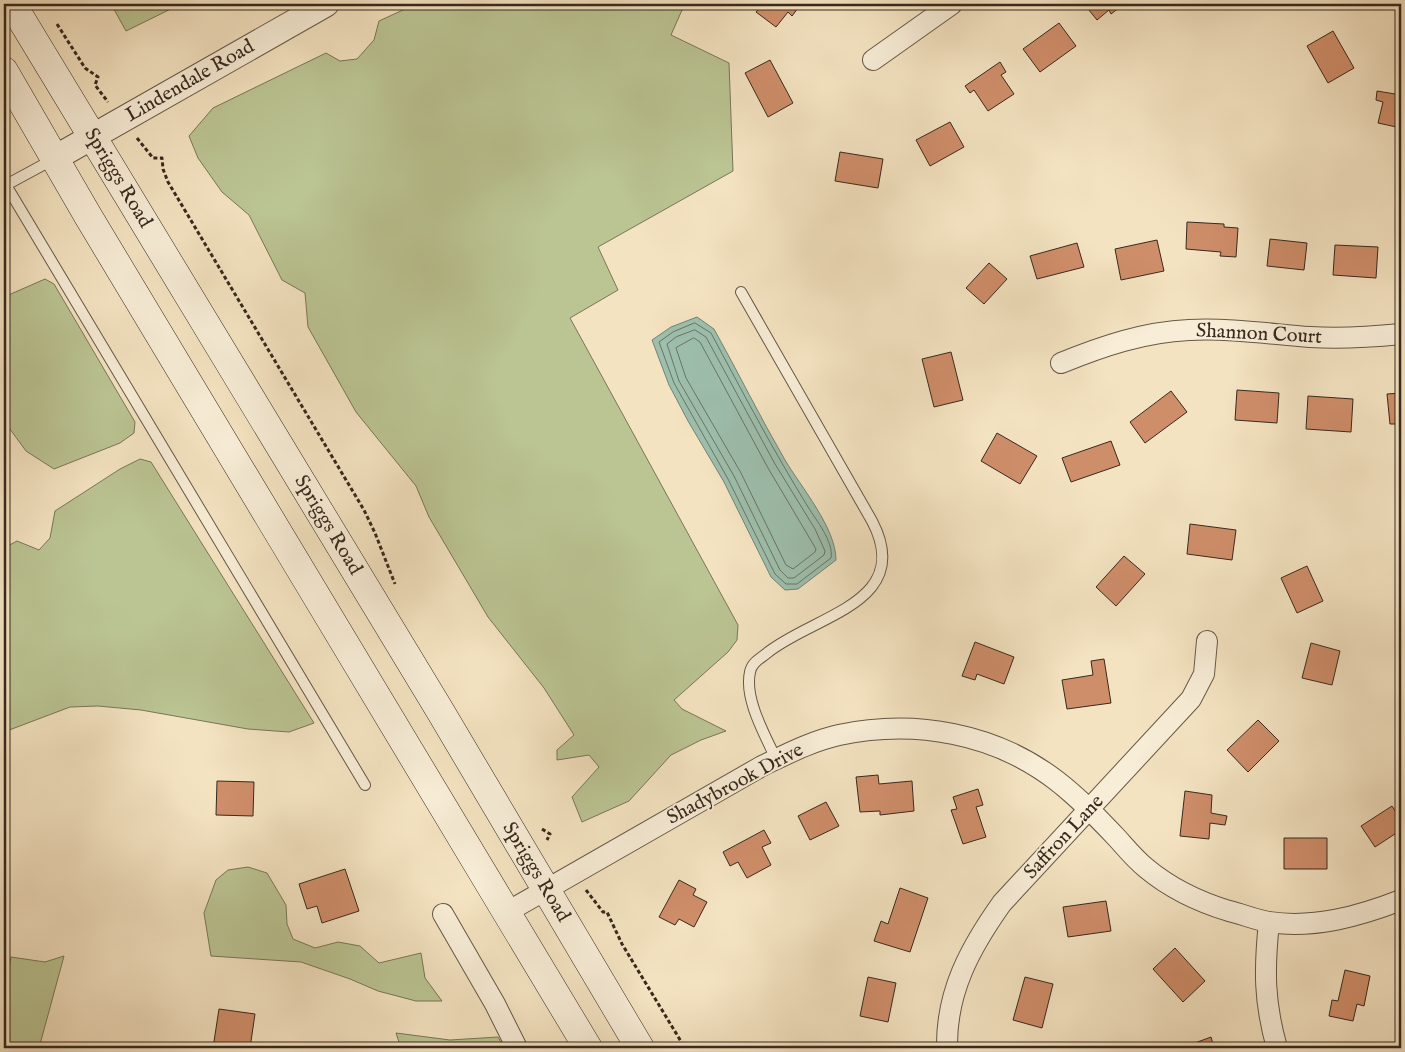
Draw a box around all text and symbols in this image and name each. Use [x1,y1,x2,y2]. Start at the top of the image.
street label: Lindendale Road [121,34,259,128]
street label: Spriggs Road [78,124,158,233]
street label: Shannon Court [1195,318,1323,350]
street label: Spriggs Road [288,471,368,580]
street label: Shadybrook Drive [662,738,808,830]
street label: Saffron Lane [1019,790,1109,884]
street label: Spriggs Road [496,818,576,927]

